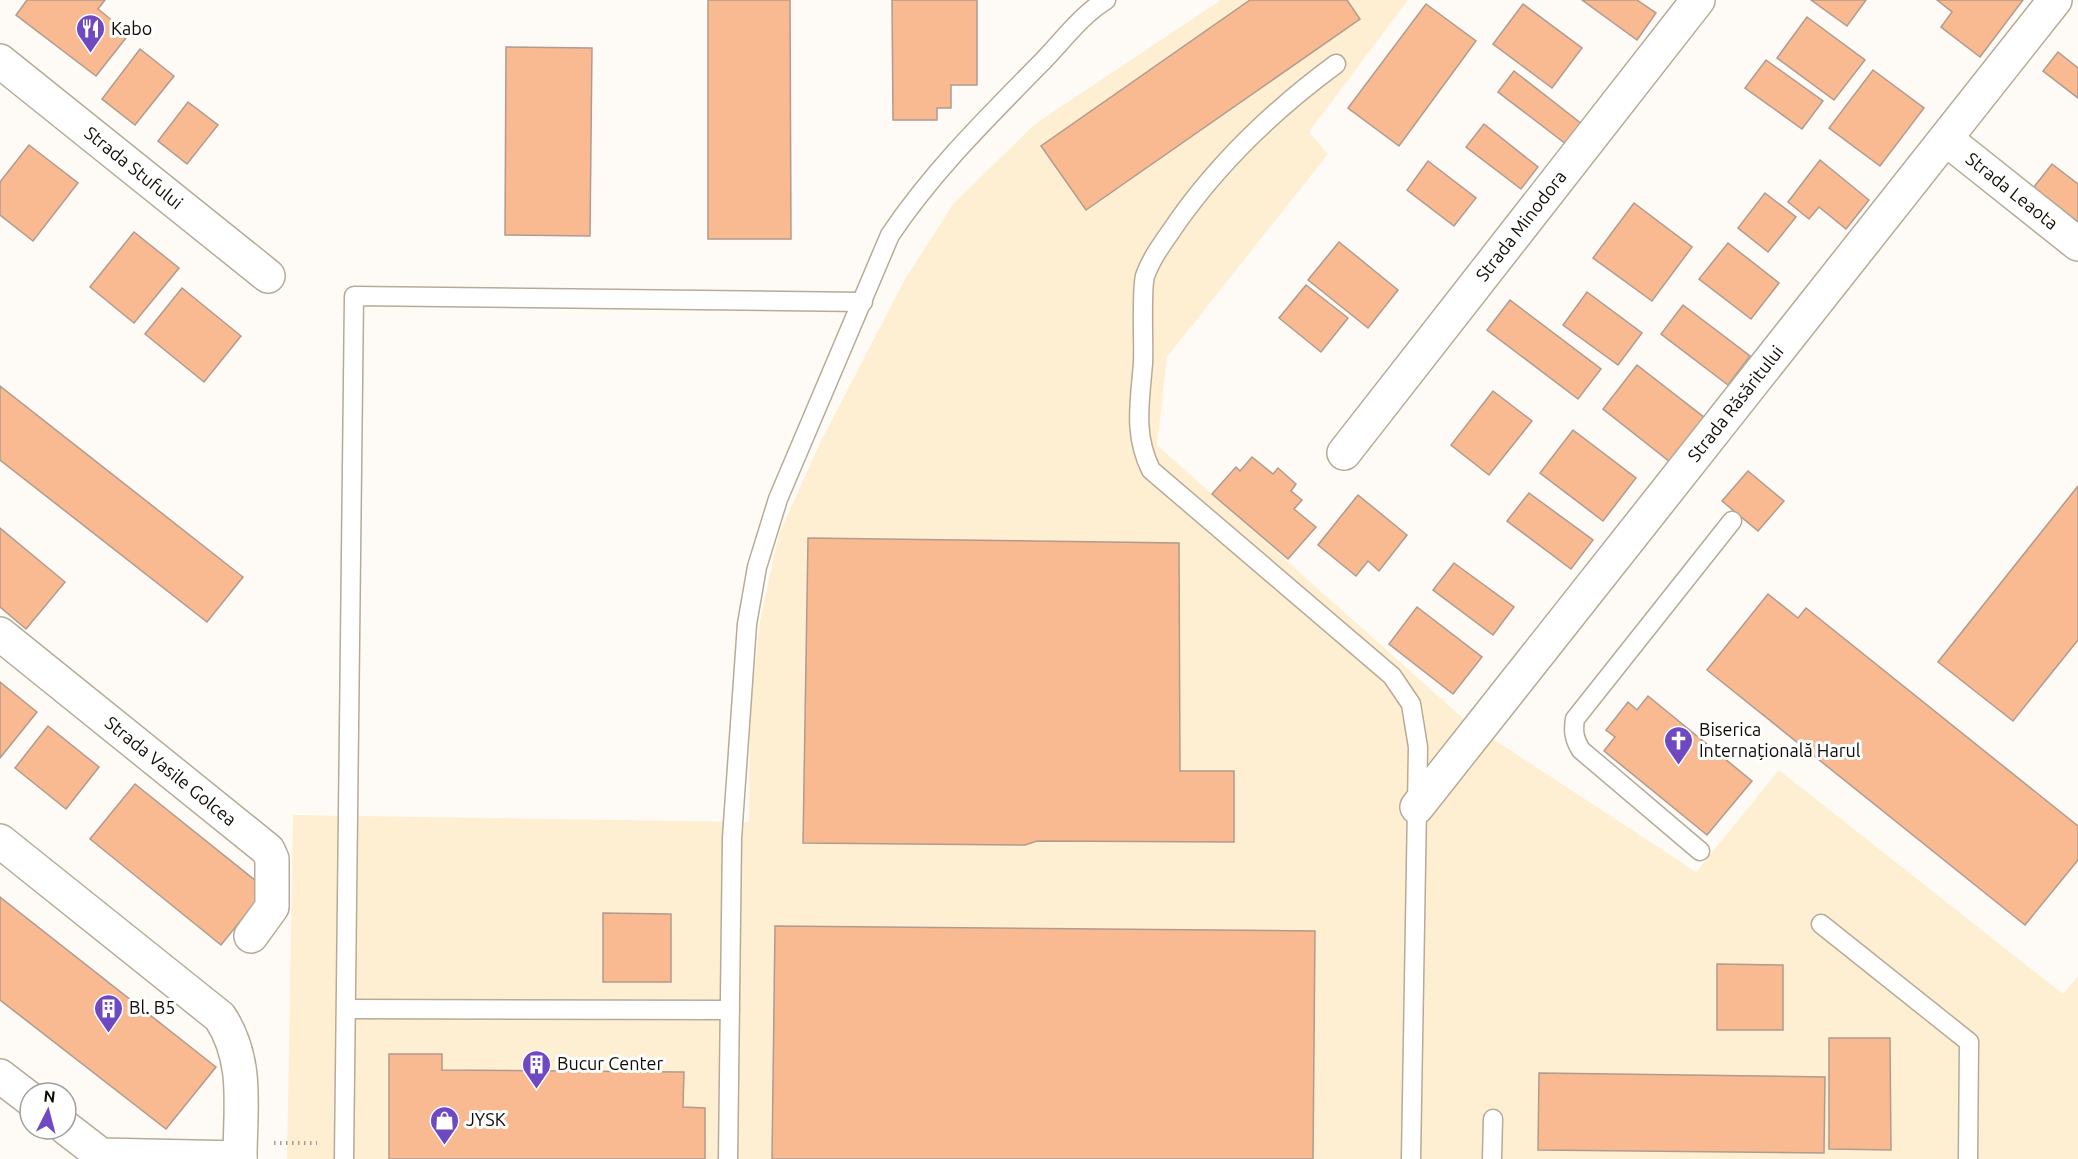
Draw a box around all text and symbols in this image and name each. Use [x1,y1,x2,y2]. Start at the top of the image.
restaurant icon: Kabo [74,13,106,55]
place label: Kabo [111,18,152,38]
street label: Strada Stufului [81,122,187,213]
street label: Strada Leaota [1962,148,2062,233]
street label: Strada Minodora [1471,166,1570,285]
street label: Strada Răsăritului [1683,341,1787,465]
street label: Strada Vasile Golcea [102,712,241,829]
place label: Biserica Internațională Harul [1699,719,1861,760]
church icon: Biserica Internațională Harul [1662,724,1694,766]
building icon: Bl. B5 [92,992,124,1034]
place label: Bl. B5 [129,997,175,1017]
building icon: Bucur Center [520,1048,552,1090]
place label: Bucur Center [557,1053,664,1073]
north arrow [18,1081,78,1141]
text: N [43,1087,56,1106]
shop icon: JYSK [429,1104,461,1146]
place label: JYSK [466,1109,506,1129]

